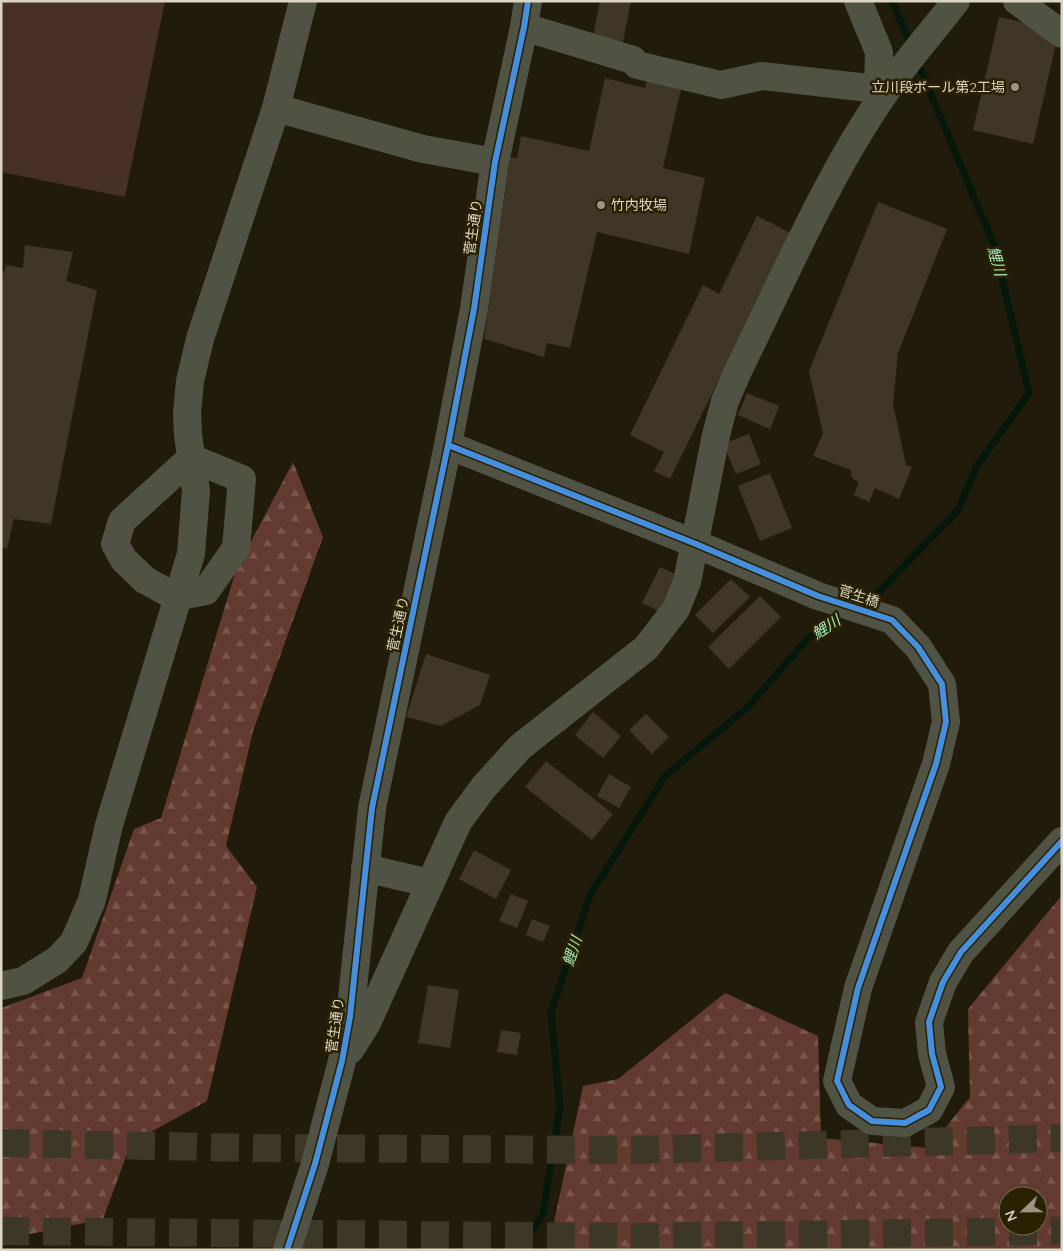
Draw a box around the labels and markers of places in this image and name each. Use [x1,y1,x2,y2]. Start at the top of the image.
place label: 立川段ボール第2工場 [871,78,1005,96]
marker: 立川段ボール第2工場 [1009,81,1021,93]
place label: 竹内牧場 [611,196,667,214]
marker: 竹内牧場 [595,199,607,211]

